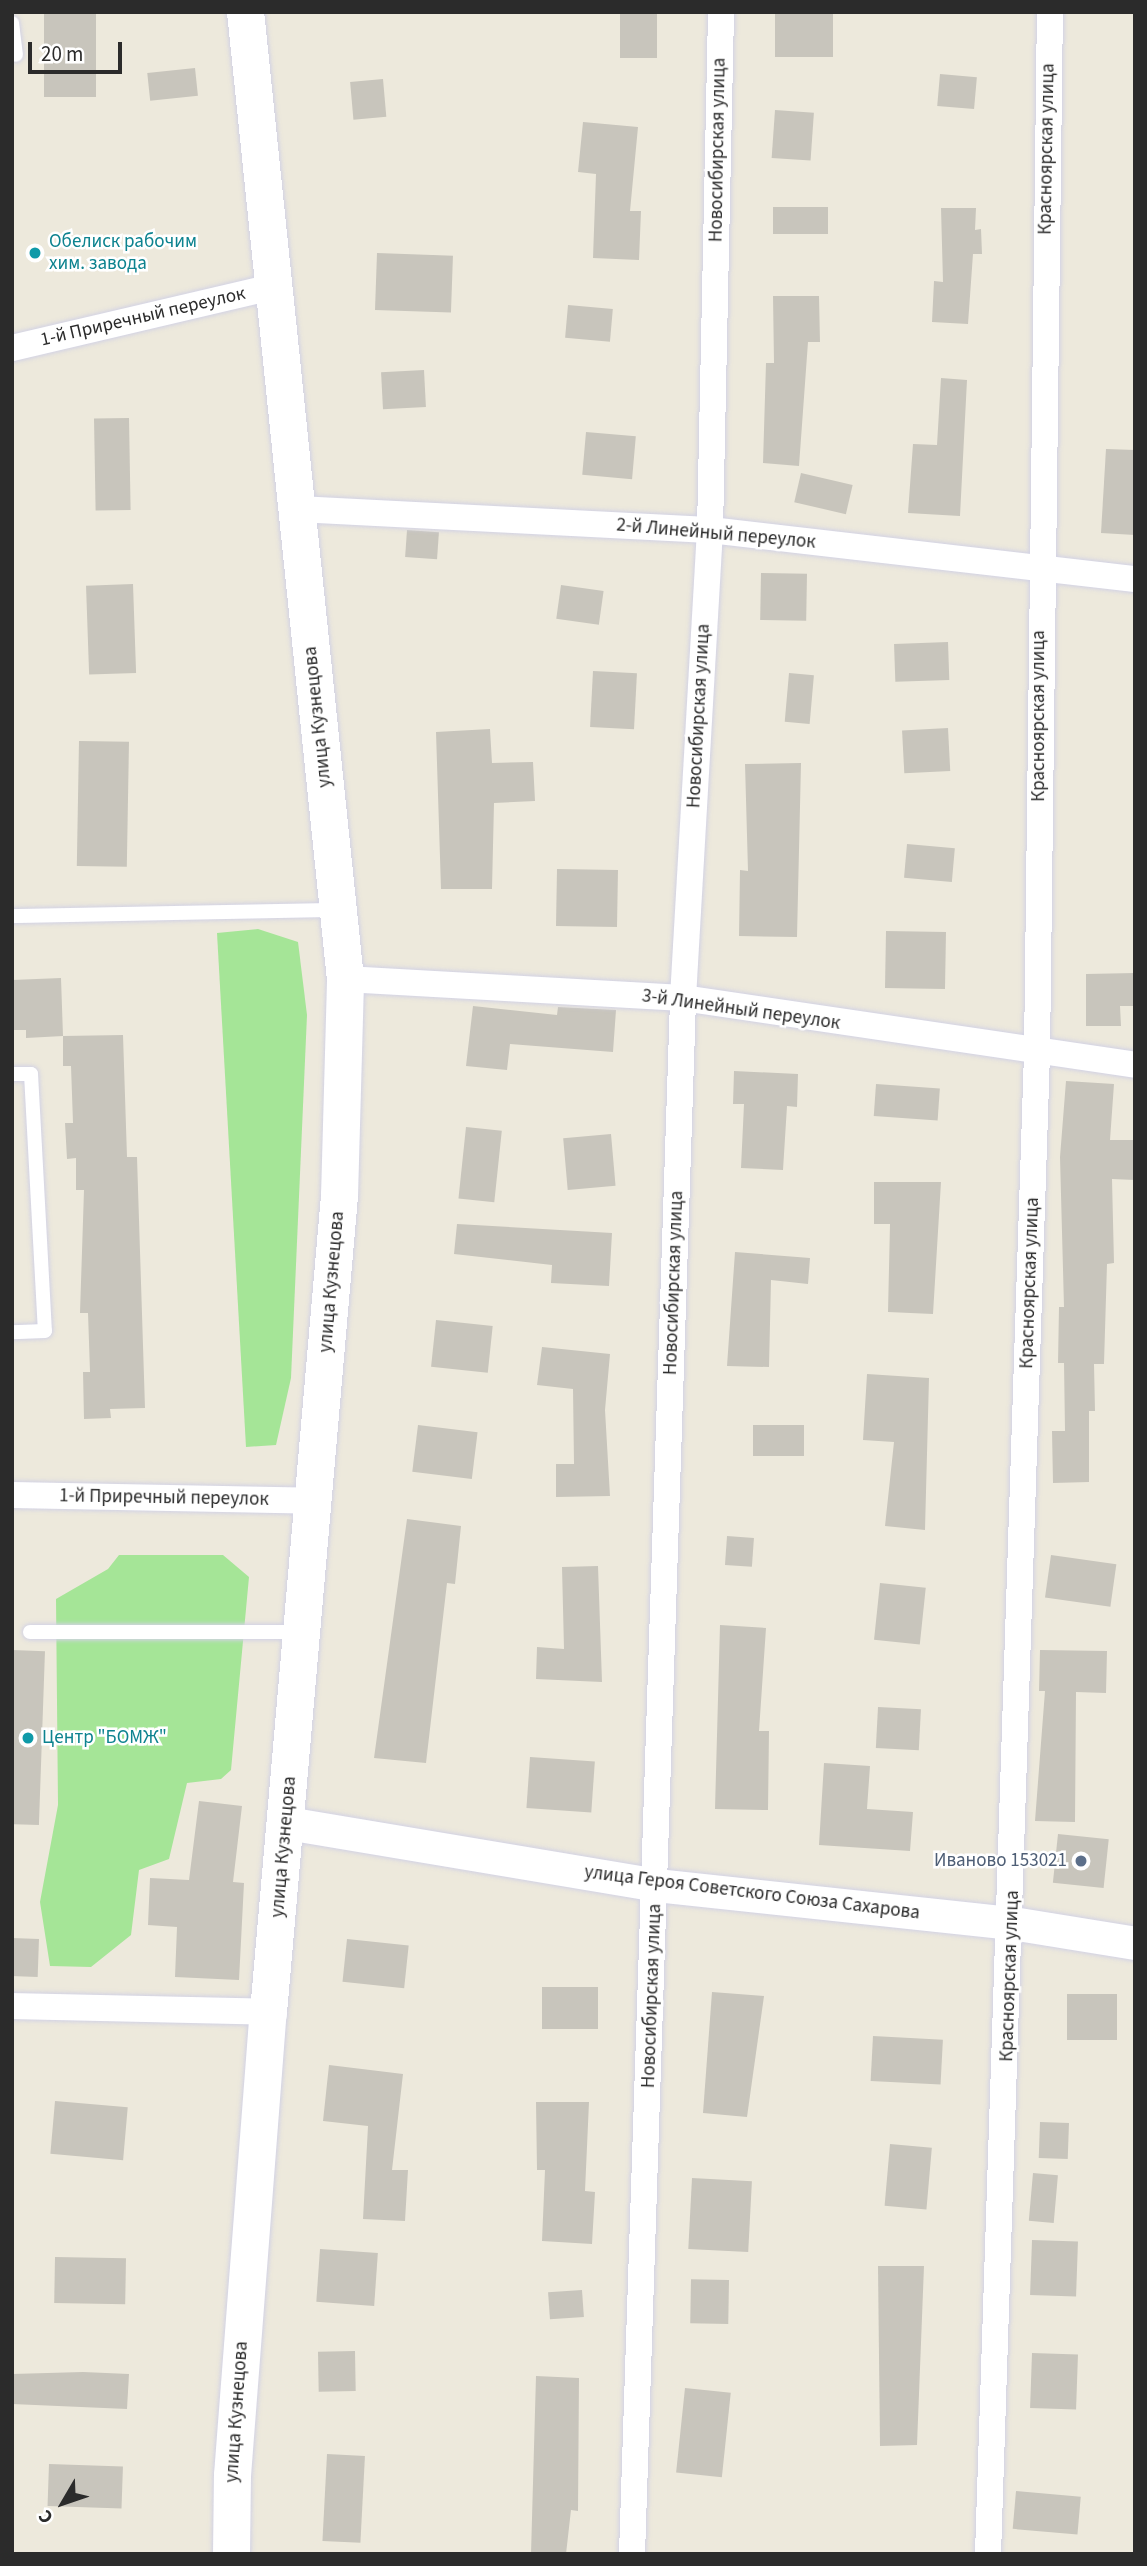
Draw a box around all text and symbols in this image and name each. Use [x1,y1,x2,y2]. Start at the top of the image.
scale bar [32,28,126,72]
text: 20 m [41,39,83,69]
street label: Новосибирская улица [705,58,731,242]
street label: Красноярская улица [1034,63,1060,235]
place label: Обелиск рабочим хим. завода [49,231,197,275]
marker: Обелиск рабочим хим. завода [27,245,43,261]
street label: 1-й Приречный переулок [38,282,248,352]
street label: 2-й Линейный переулок [615,514,817,554]
street label: Новосибирская улица [683,623,715,809]
street label: Красноярская улица [1028,630,1050,802]
street label: улица Кузнецова [299,645,337,789]
street label: 3-й Линейный переулок [640,985,842,1035]
street label: Новосибирская улица [659,1190,689,1376]
street label: Красноярская улица [1016,1197,1044,1369]
street label: улица Кузнецова [314,1210,350,1354]
street label: 1-й Приречный переулок [59,1485,269,1511]
place label: Центр "БОМЖ" [42,1727,167,1749]
marker: Центр "БОМЖ" [20,1730,36,1746]
street label: улица Кузнецова [266,1775,302,1919]
place label: Иваново 153021 [934,1850,1067,1872]
marker: Иваново 153021 [1073,1853,1089,1869]
street label: улица Героя Советского Союза Сахарова [583,1861,921,1925]
street label: Красноярская улица [996,1890,1024,2062]
street label: Новосибирская улица [637,1903,667,2089]
street label: улица Кузнецова [221,2340,253,2484]
north arrow [28,2468,98,2538]
text: С [32,2504,60,2529]

